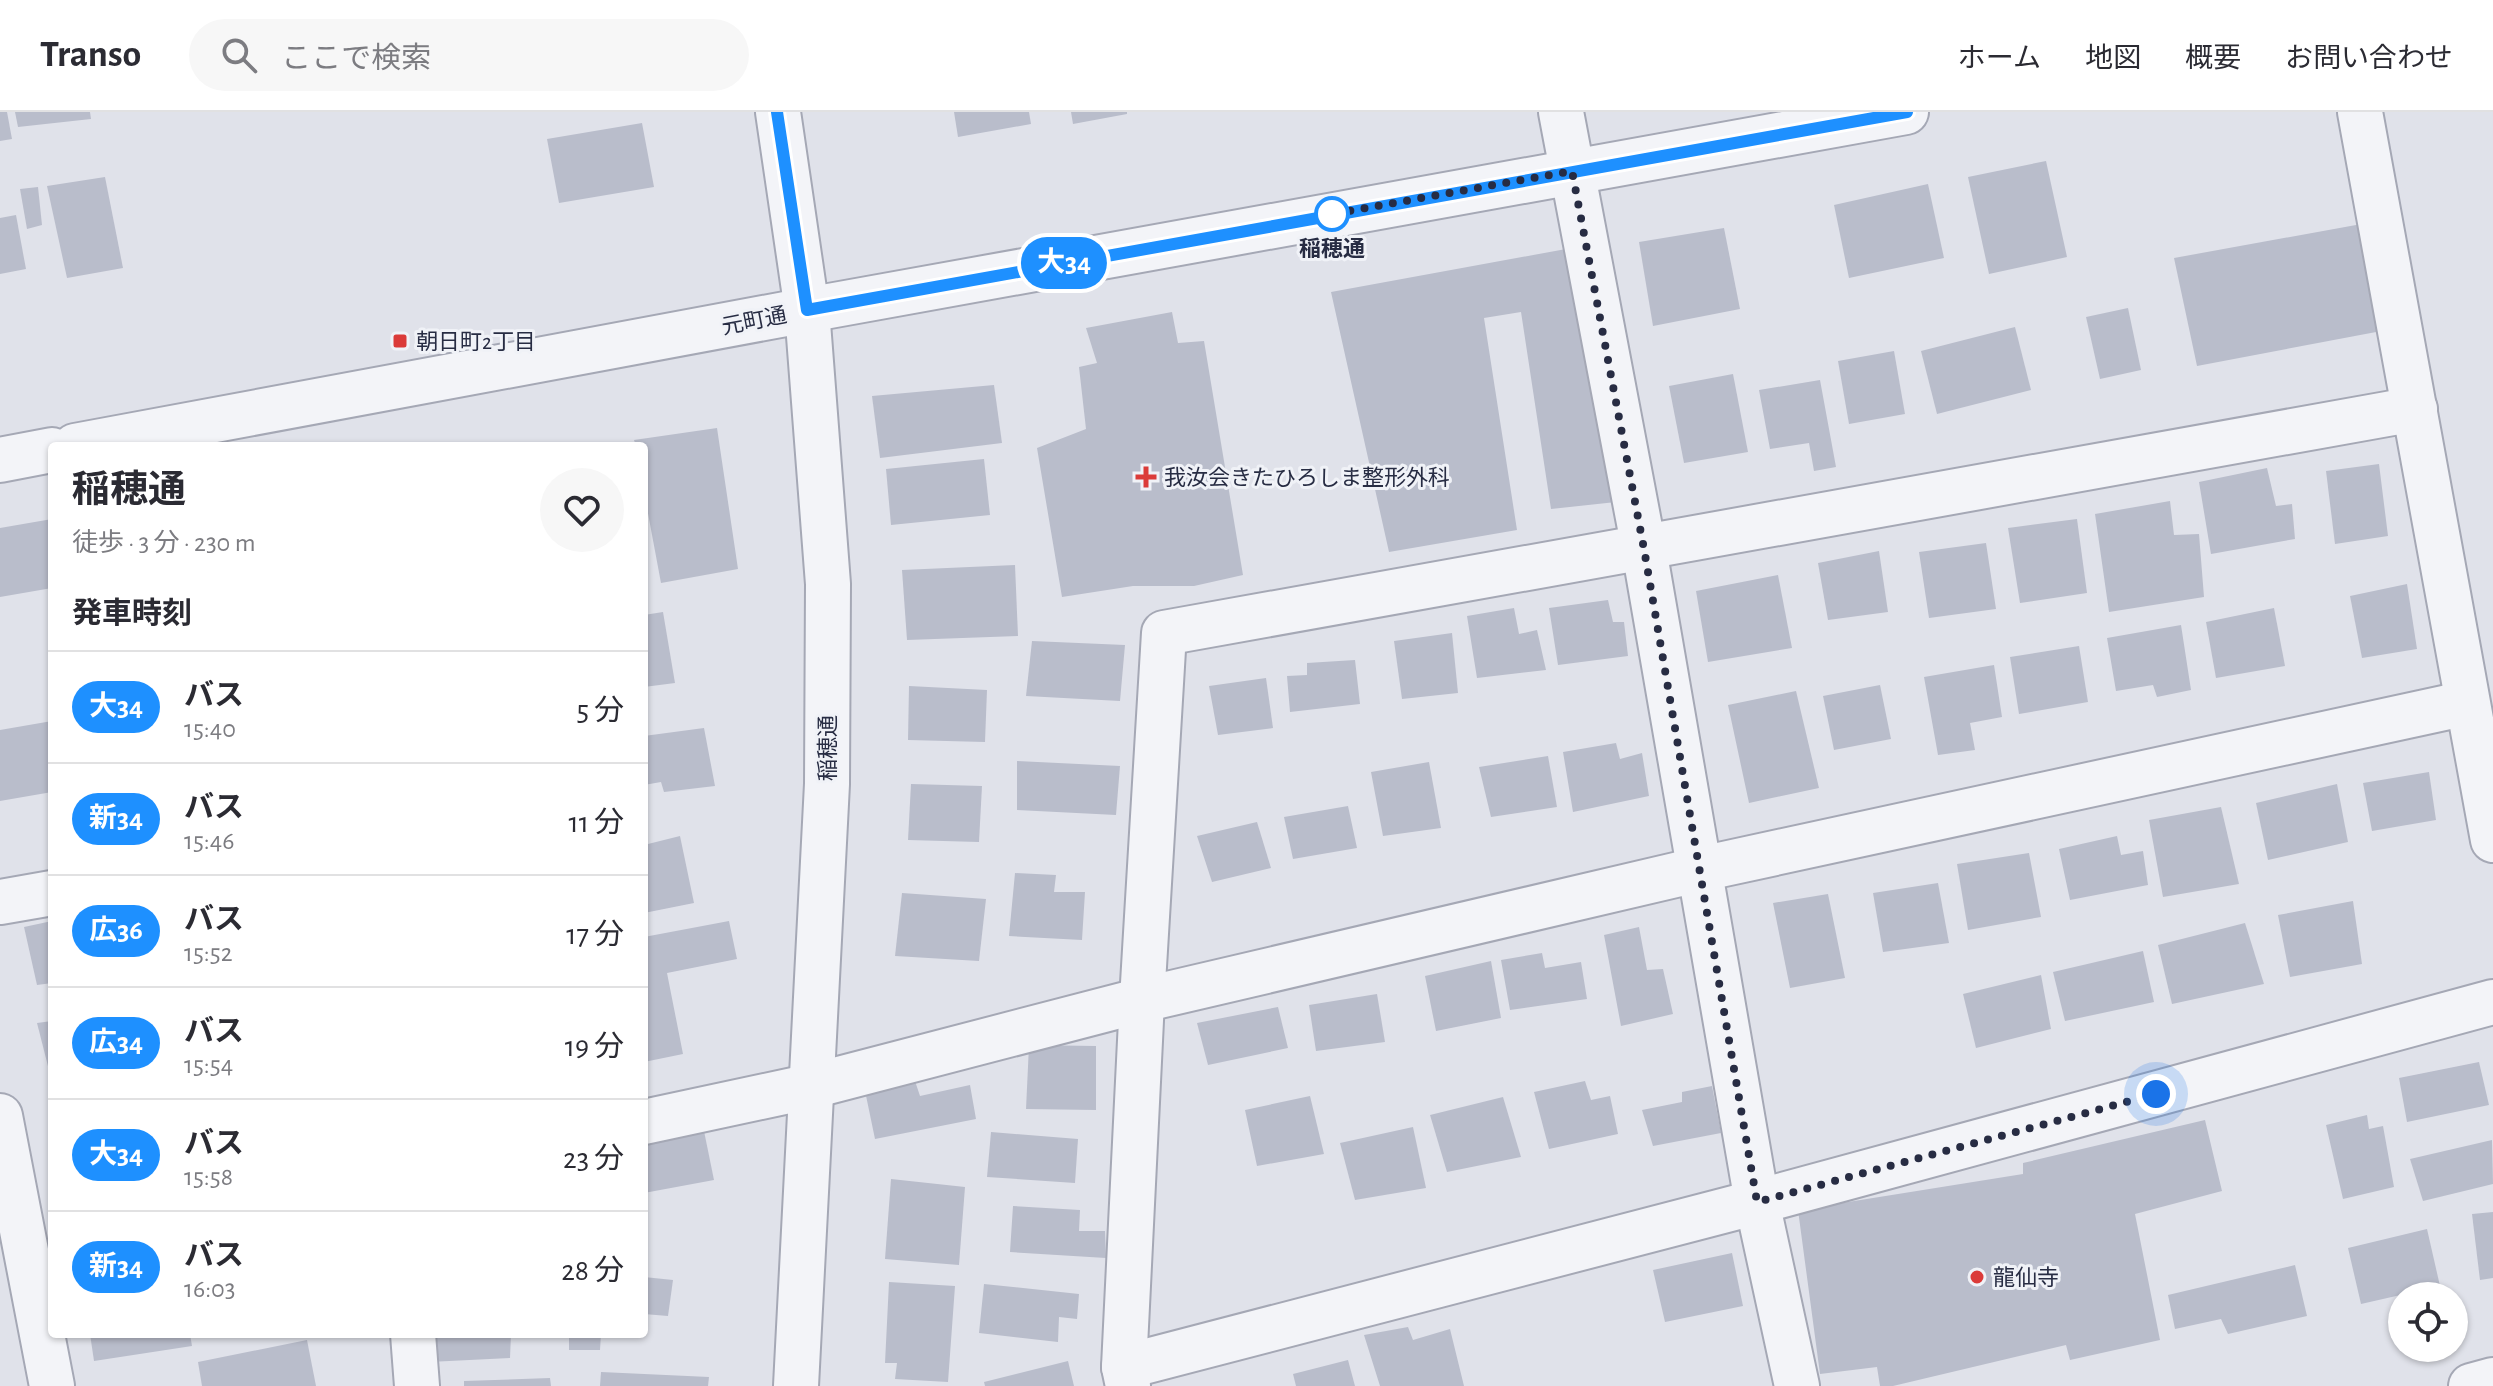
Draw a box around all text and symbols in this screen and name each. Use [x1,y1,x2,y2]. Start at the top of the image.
search box [189,19,749,91]
icon: search [217,33,261,77]
text: Transo [40,36,141,74]
text: ここで検索 [281,44,431,74]
text: ホーム [1958,45,2041,73]
text: 地図 [2085,45,2141,73]
text: 概要 [2185,45,2241,73]
text: お問い合わせ [2285,45,2453,73]
marker: 稲穂通 [1315,197,1349,231]
line badge: 大34 [1018,237,1110,289]
place label: 稲穂通 [1299,237,1365,260]
text: 大34 [1037,249,1091,277]
street label: 元町通 [720,304,789,338]
place label: 朝日町2丁目 [416,330,536,353]
marker: 朝日町2丁目 [391,332,409,350]
marker: 我汝会きたひろしま整形外科 [1135,466,1157,488]
place label: 我汝会きたひろしま整形外科 [1164,466,1450,489]
button: heart [540,468,624,552]
text: 稲穂通 [72,472,186,510]
text: 徒歩 · 3 分 · 230 m [72,530,255,556]
text: 発車時刻 [72,599,192,629]
text: バス [184,681,244,711]
text: 大34 [89,693,143,721]
text: 5 分 [577,696,624,726]
street label: 稲穂通 [816,715,839,781]
text: 15:40 [184,716,236,742]
text: バス [184,793,244,823]
text: 新34 [89,805,143,833]
text: 11 分 [568,808,624,838]
text: 15:46 [184,828,235,854]
text: バス [184,905,244,935]
text: 広36 [89,917,143,945]
text: 17 分 [566,920,624,950]
text: 15:52 [184,940,232,966]
text: バス [184,1017,244,1047]
text: 広34 [89,1029,143,1057]
text: 19 分 [565,1032,624,1062]
text: 15:54 [184,1052,233,1078]
your location [2136,1074,2176,1114]
text: バス [184,1129,244,1159]
text: 大34 [89,1141,143,1169]
text: 23 分 [563,1144,624,1174]
text: 15:58 [184,1164,233,1190]
text: バス [184,1241,244,1271]
text: 新34 [89,1253,143,1281]
text: 28 分 [561,1256,624,1286]
place label: 龍仙寺 [1993,1266,2059,1289]
marker: 龍仙寺 [1968,1268,1986,1286]
text: 16:03 [184,1276,236,1302]
map controls [2388,1282,2468,1362]
button: locate [2388,1282,2468,1362]

